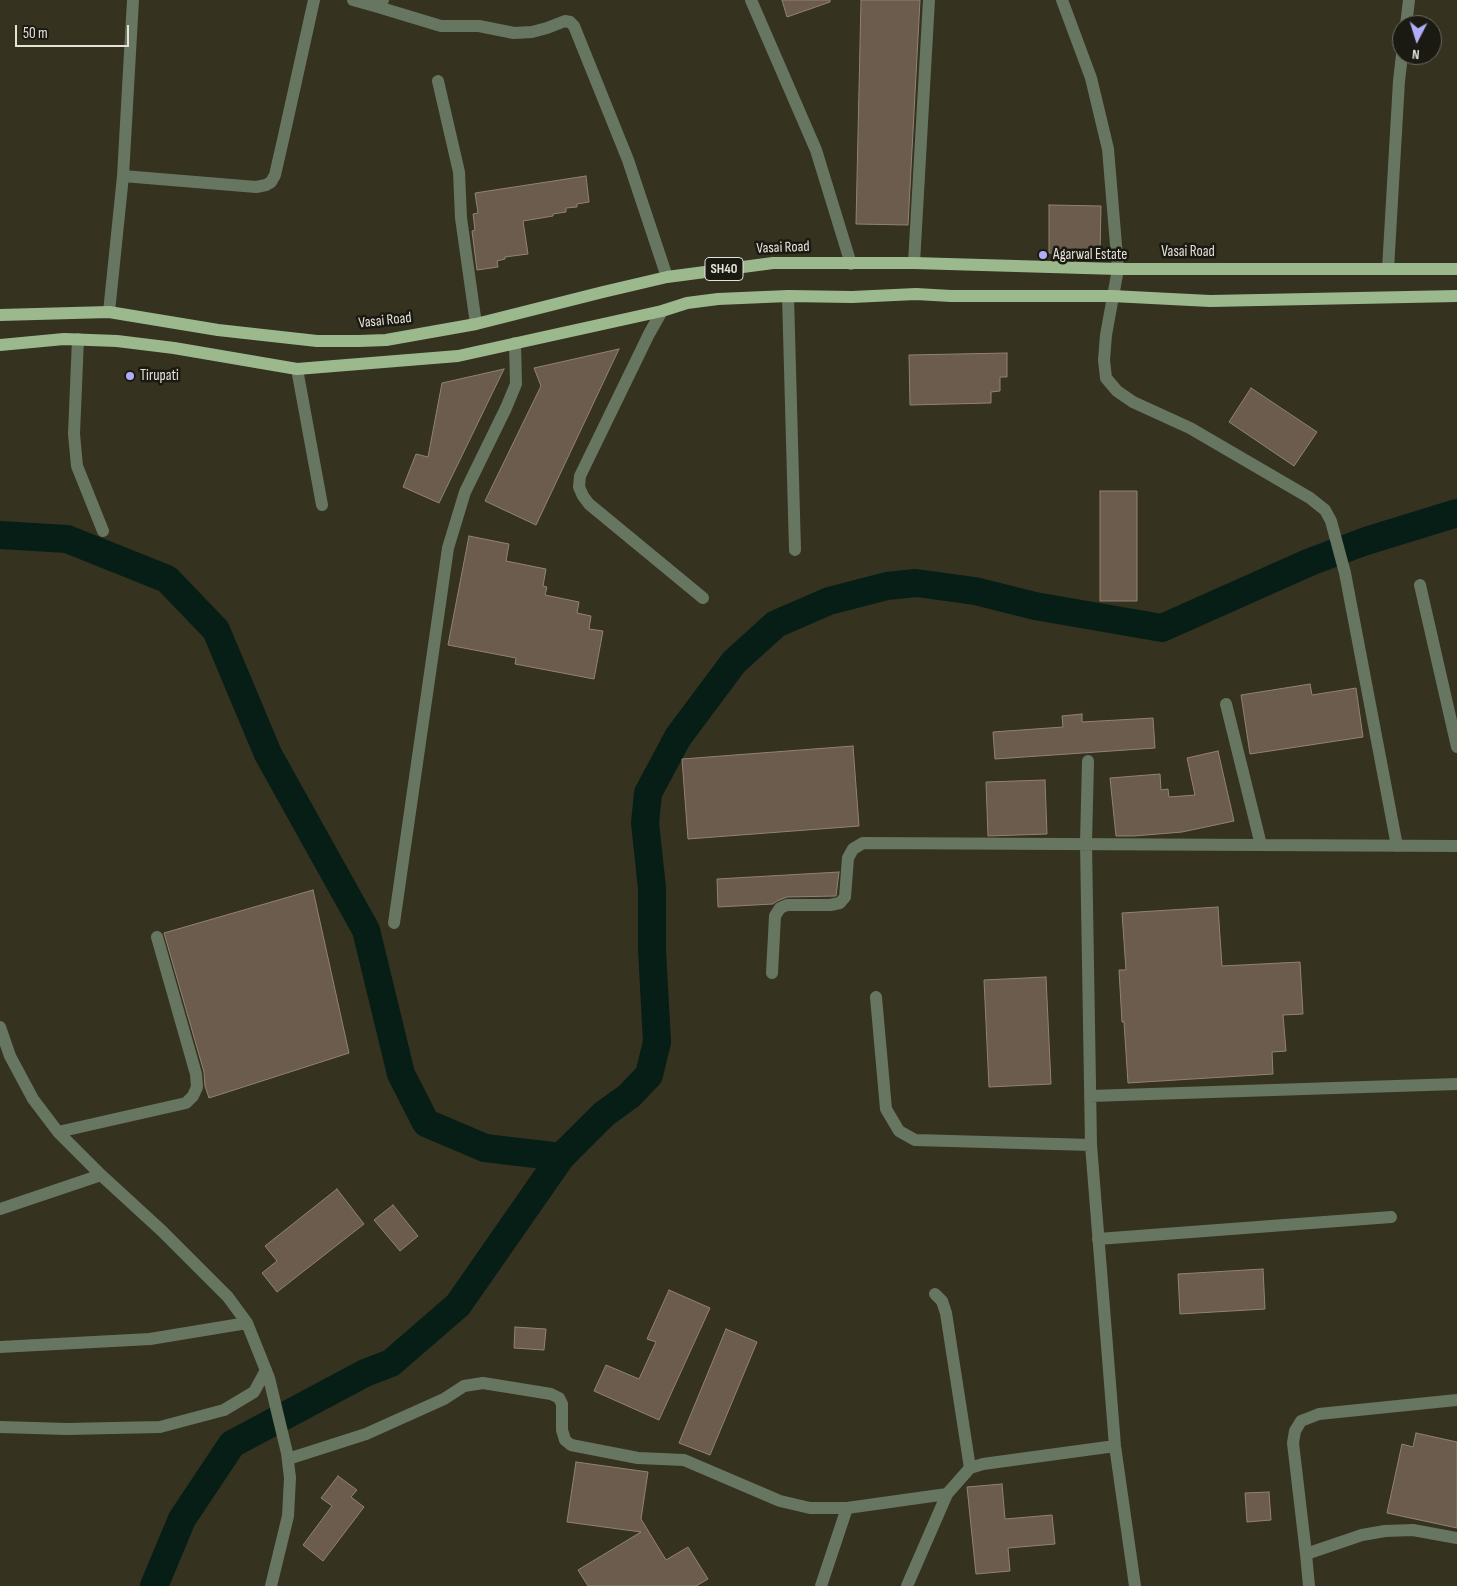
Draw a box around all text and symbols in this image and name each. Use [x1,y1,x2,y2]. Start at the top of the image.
scale bar [18,15,131,47]
north arrow [1392,15,1442,65]
text: 50 m [23,24,48,43]
text: N [1411,46,1420,63]
street label: Vasai Road [756,238,810,258]
street label: Vasai Road [1161,243,1215,261]
place label: Agarwal Estate [1053,246,1127,264]
marker: Agarwal Estate [1037,249,1049,261]
road number: SH40 [705,258,743,280]
street label: Vasai Road [358,309,412,333]
place label: Tirupati [140,367,179,385]
marker: Tirupati [124,370,136,382]

